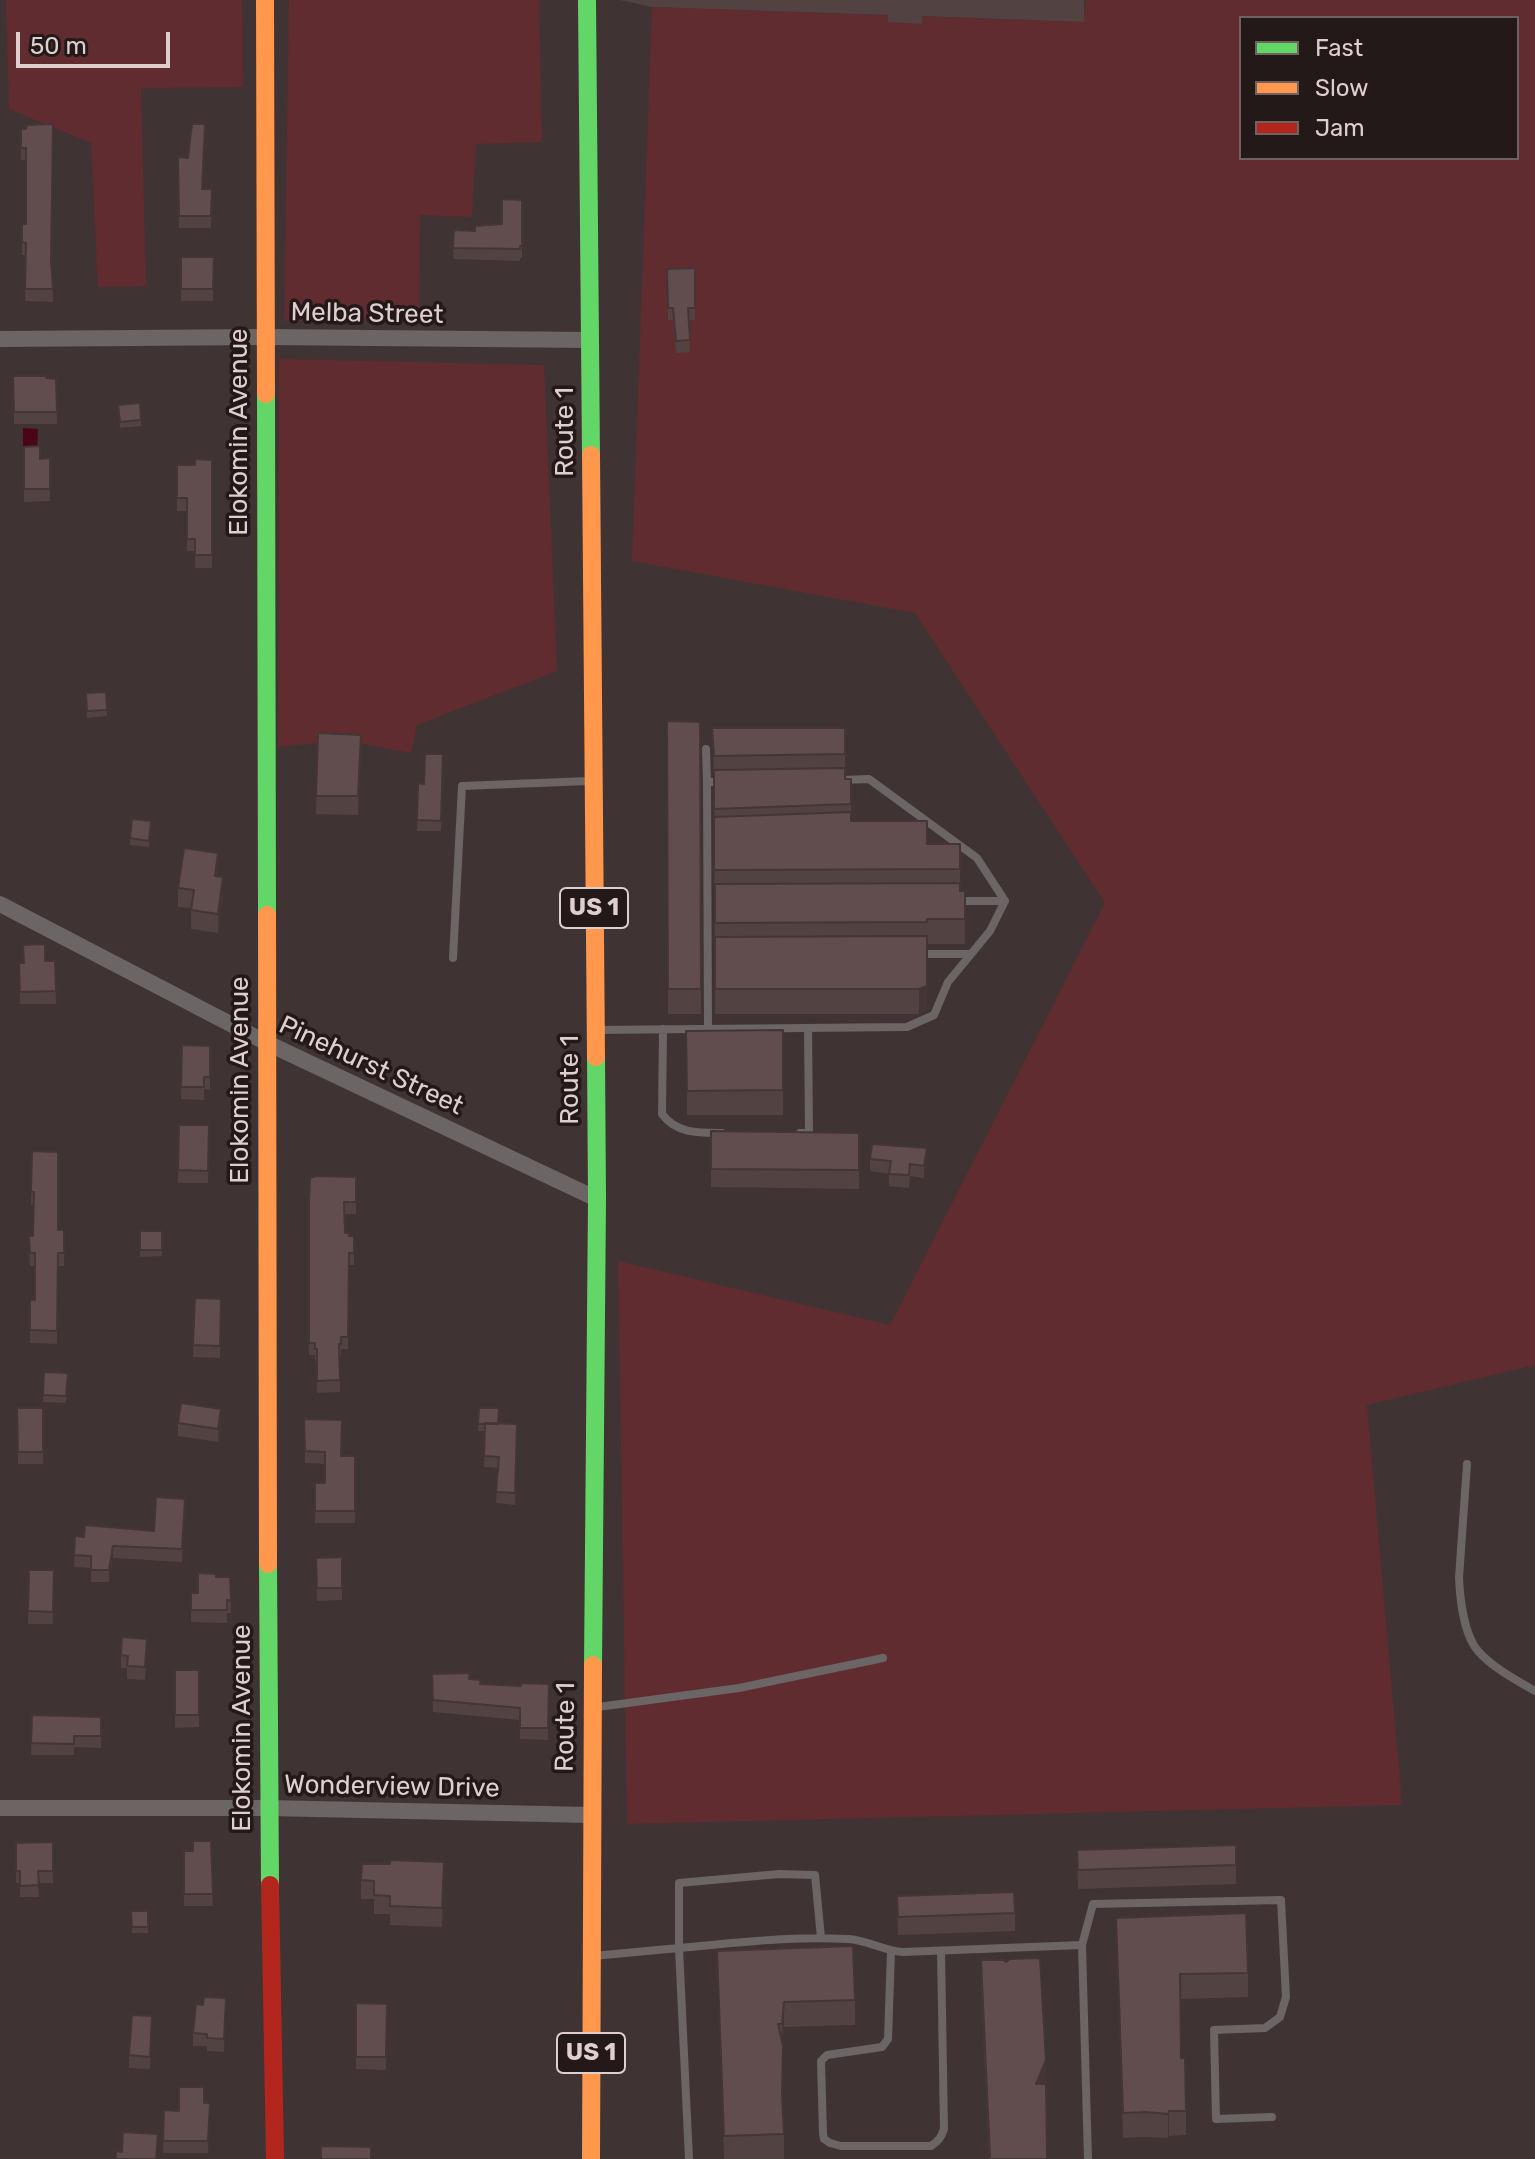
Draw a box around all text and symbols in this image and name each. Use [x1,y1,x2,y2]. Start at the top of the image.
scale bar [20,16,174,66]
legend [1239,16,1519,160]
text: 50 m [30,32,87,60]
text: Fast [1315,34,1363,62]
text: Slow [1315,74,1368,102]
text: Jam [1315,114,1365,142]
street label: Melba Street [290,297,444,331]
street label: Elokomin Avenue [223,328,255,536]
street label: Route 1 [549,387,581,477]
road number: US 1 [560,888,628,928]
street label: Elokomin Avenue [224,976,256,1184]
street label: Pinehurst Street [274,1010,468,1122]
street label: Route 1 [554,1035,586,1125]
street label: Elokomin Avenue [226,1624,258,1832]
street label: Route 1 [550,1682,582,1772]
street label: Wonderview Drive [284,1770,500,1804]
road number: US 1 [557,2033,625,2073]

